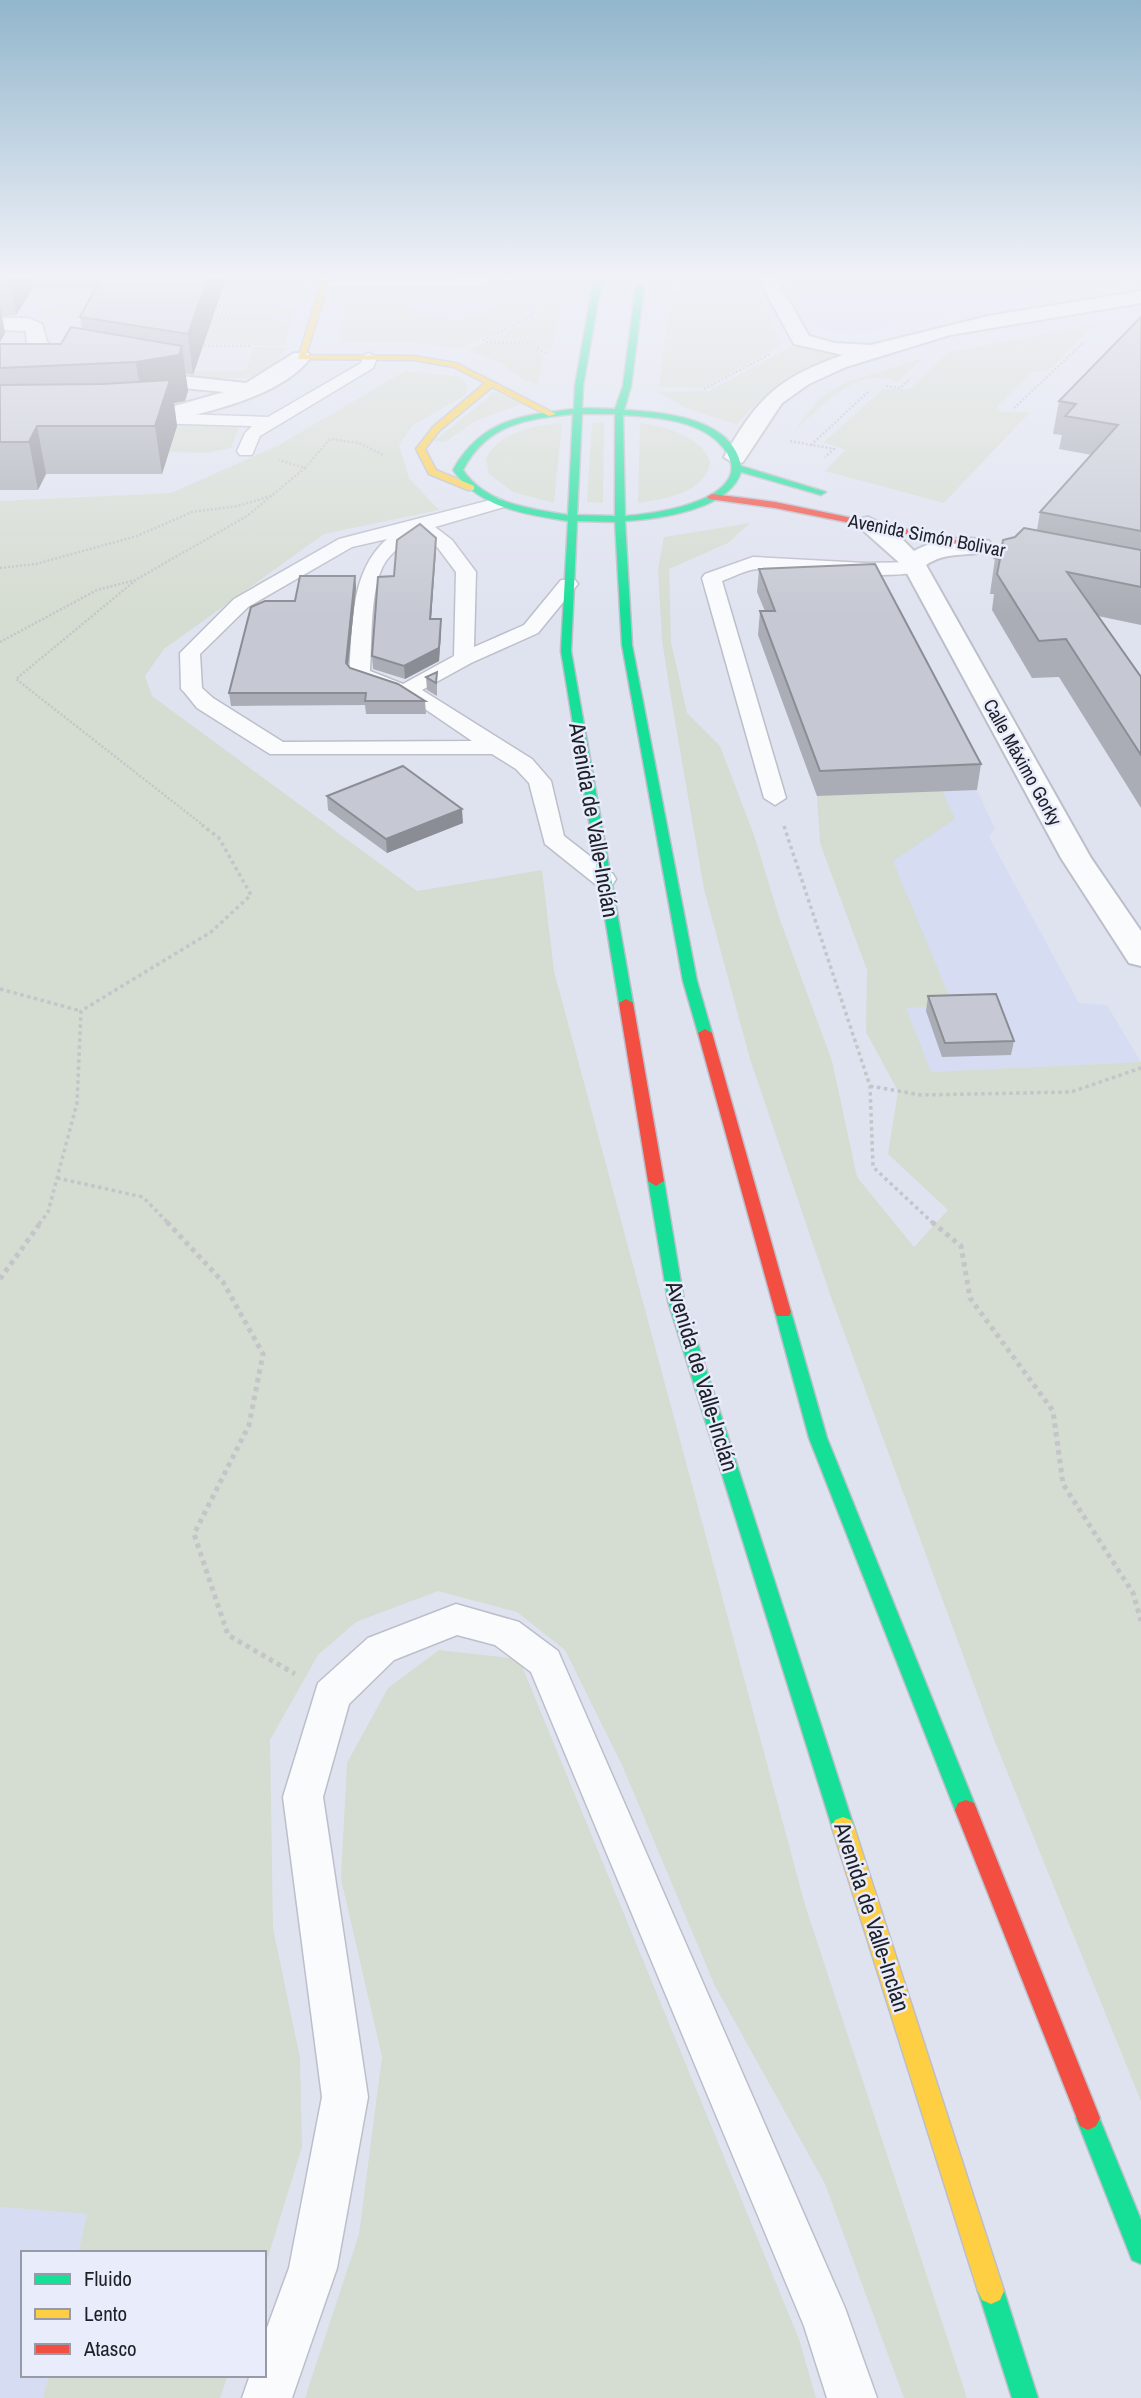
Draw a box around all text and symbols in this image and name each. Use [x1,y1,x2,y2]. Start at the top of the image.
street label: Avenida Simón Bolivar [845,507,1008,563]
street label: Calle Máximo Gorky [977,694,1069,830]
street label: Avenida de Valle-Inclán [562,719,627,920]
street label: Avenida de Valle-Inclán [658,1276,746,1475]
street label: Avenida de Valle-Inclán [827,1817,918,2016]
legend [21,2251,266,2377]
text: Fluido [84,2264,132,2293]
text: Lento [84,2299,127,2328]
text: Atasco [83,2334,137,2363]

